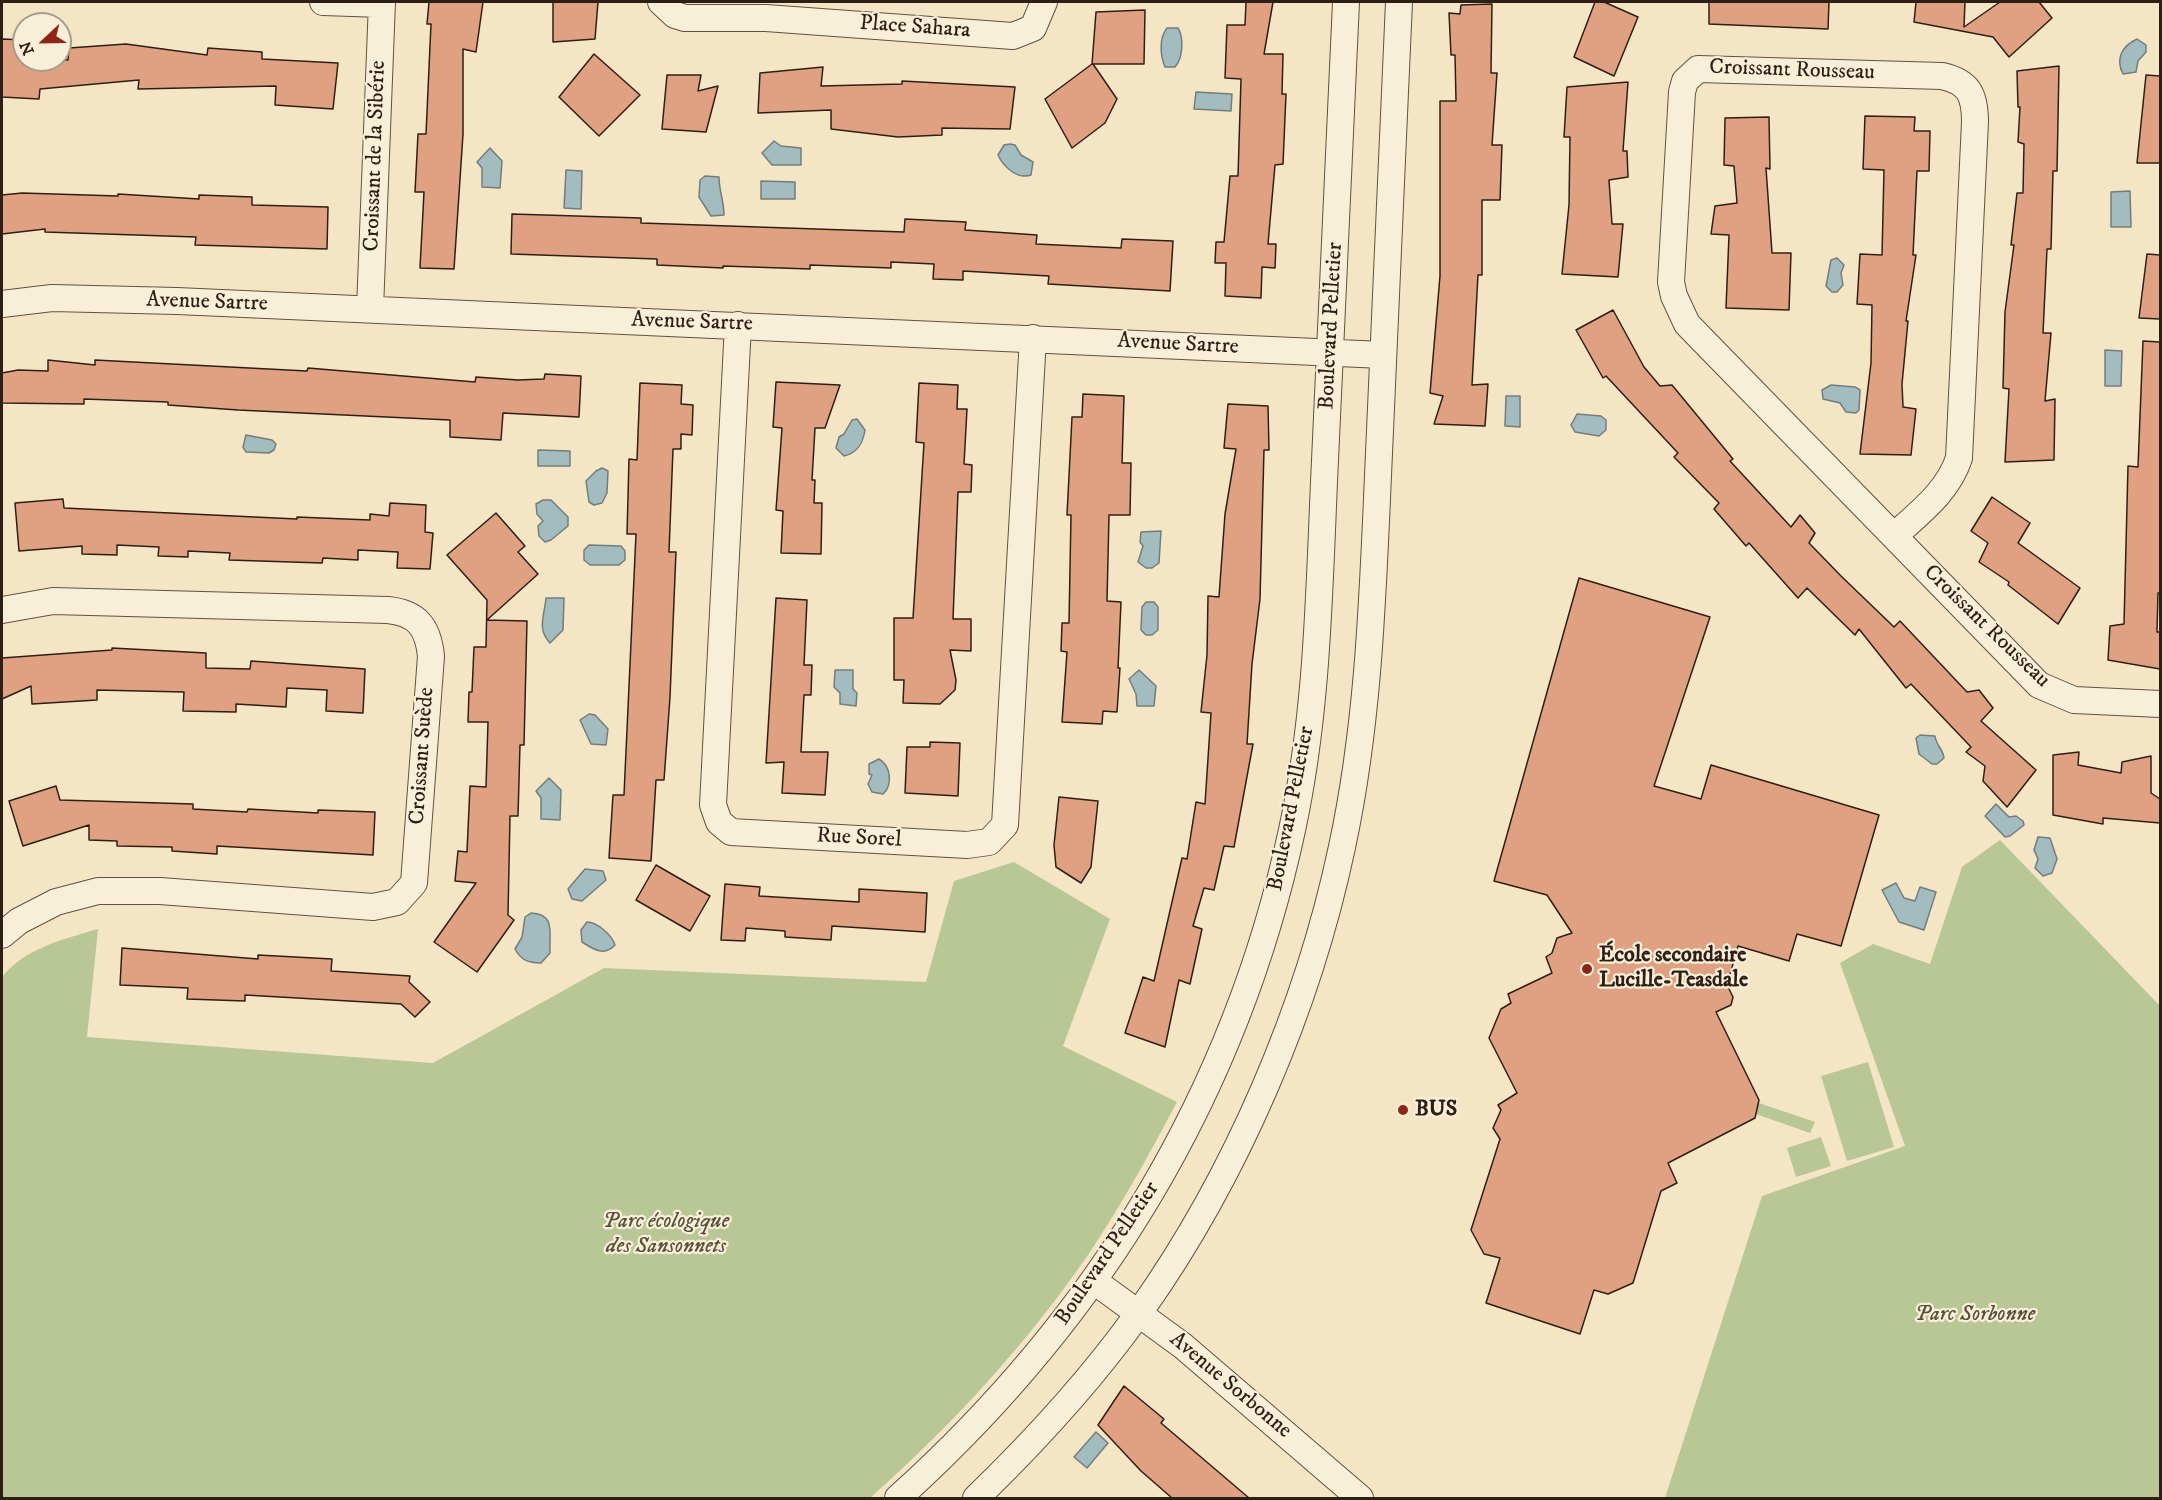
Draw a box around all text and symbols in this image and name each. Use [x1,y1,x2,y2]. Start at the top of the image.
street label: Place Sahara [859,11,971,45]
north arrow [12,12,72,72]
text: N [15,38,39,58]
street label: Croissant Rousseau [1709,55,1875,87]
street label: Croissant de la Sibérie [359,60,393,252]
street label: Boulevard Pelletier [1314,242,1350,410]
street label: Avenue Sartre [146,288,268,318]
street label: Avenue Sartre [631,308,753,338]
street label: Avenue Sartre [1117,329,1239,361]
street label: Croissant Rousseau [1917,560,2055,694]
street label: Croissant Suède [405,686,441,826]
street label: Boulevard Pelletier [1263,724,1321,894]
street label: Rue Sorel [816,824,902,854]
place label: École secondaire Lucille-Teasdale [1599,943,1748,994]
marker: École secondaire Lucille-Teasdale [1580,962,1594,976]
place label: BUS [1415,1097,1457,1123]
marker: BUS [1396,1103,1410,1117]
street label: Boulevard Pelletier [1050,1177,1166,1331]
park label: Parc écologique des Sansonnets [603,1209,729,1260]
park label: Parc Sorbonne [1915,1302,2035,1328]
street label: Avenue Sorbonne [1163,1327,1297,1445]

